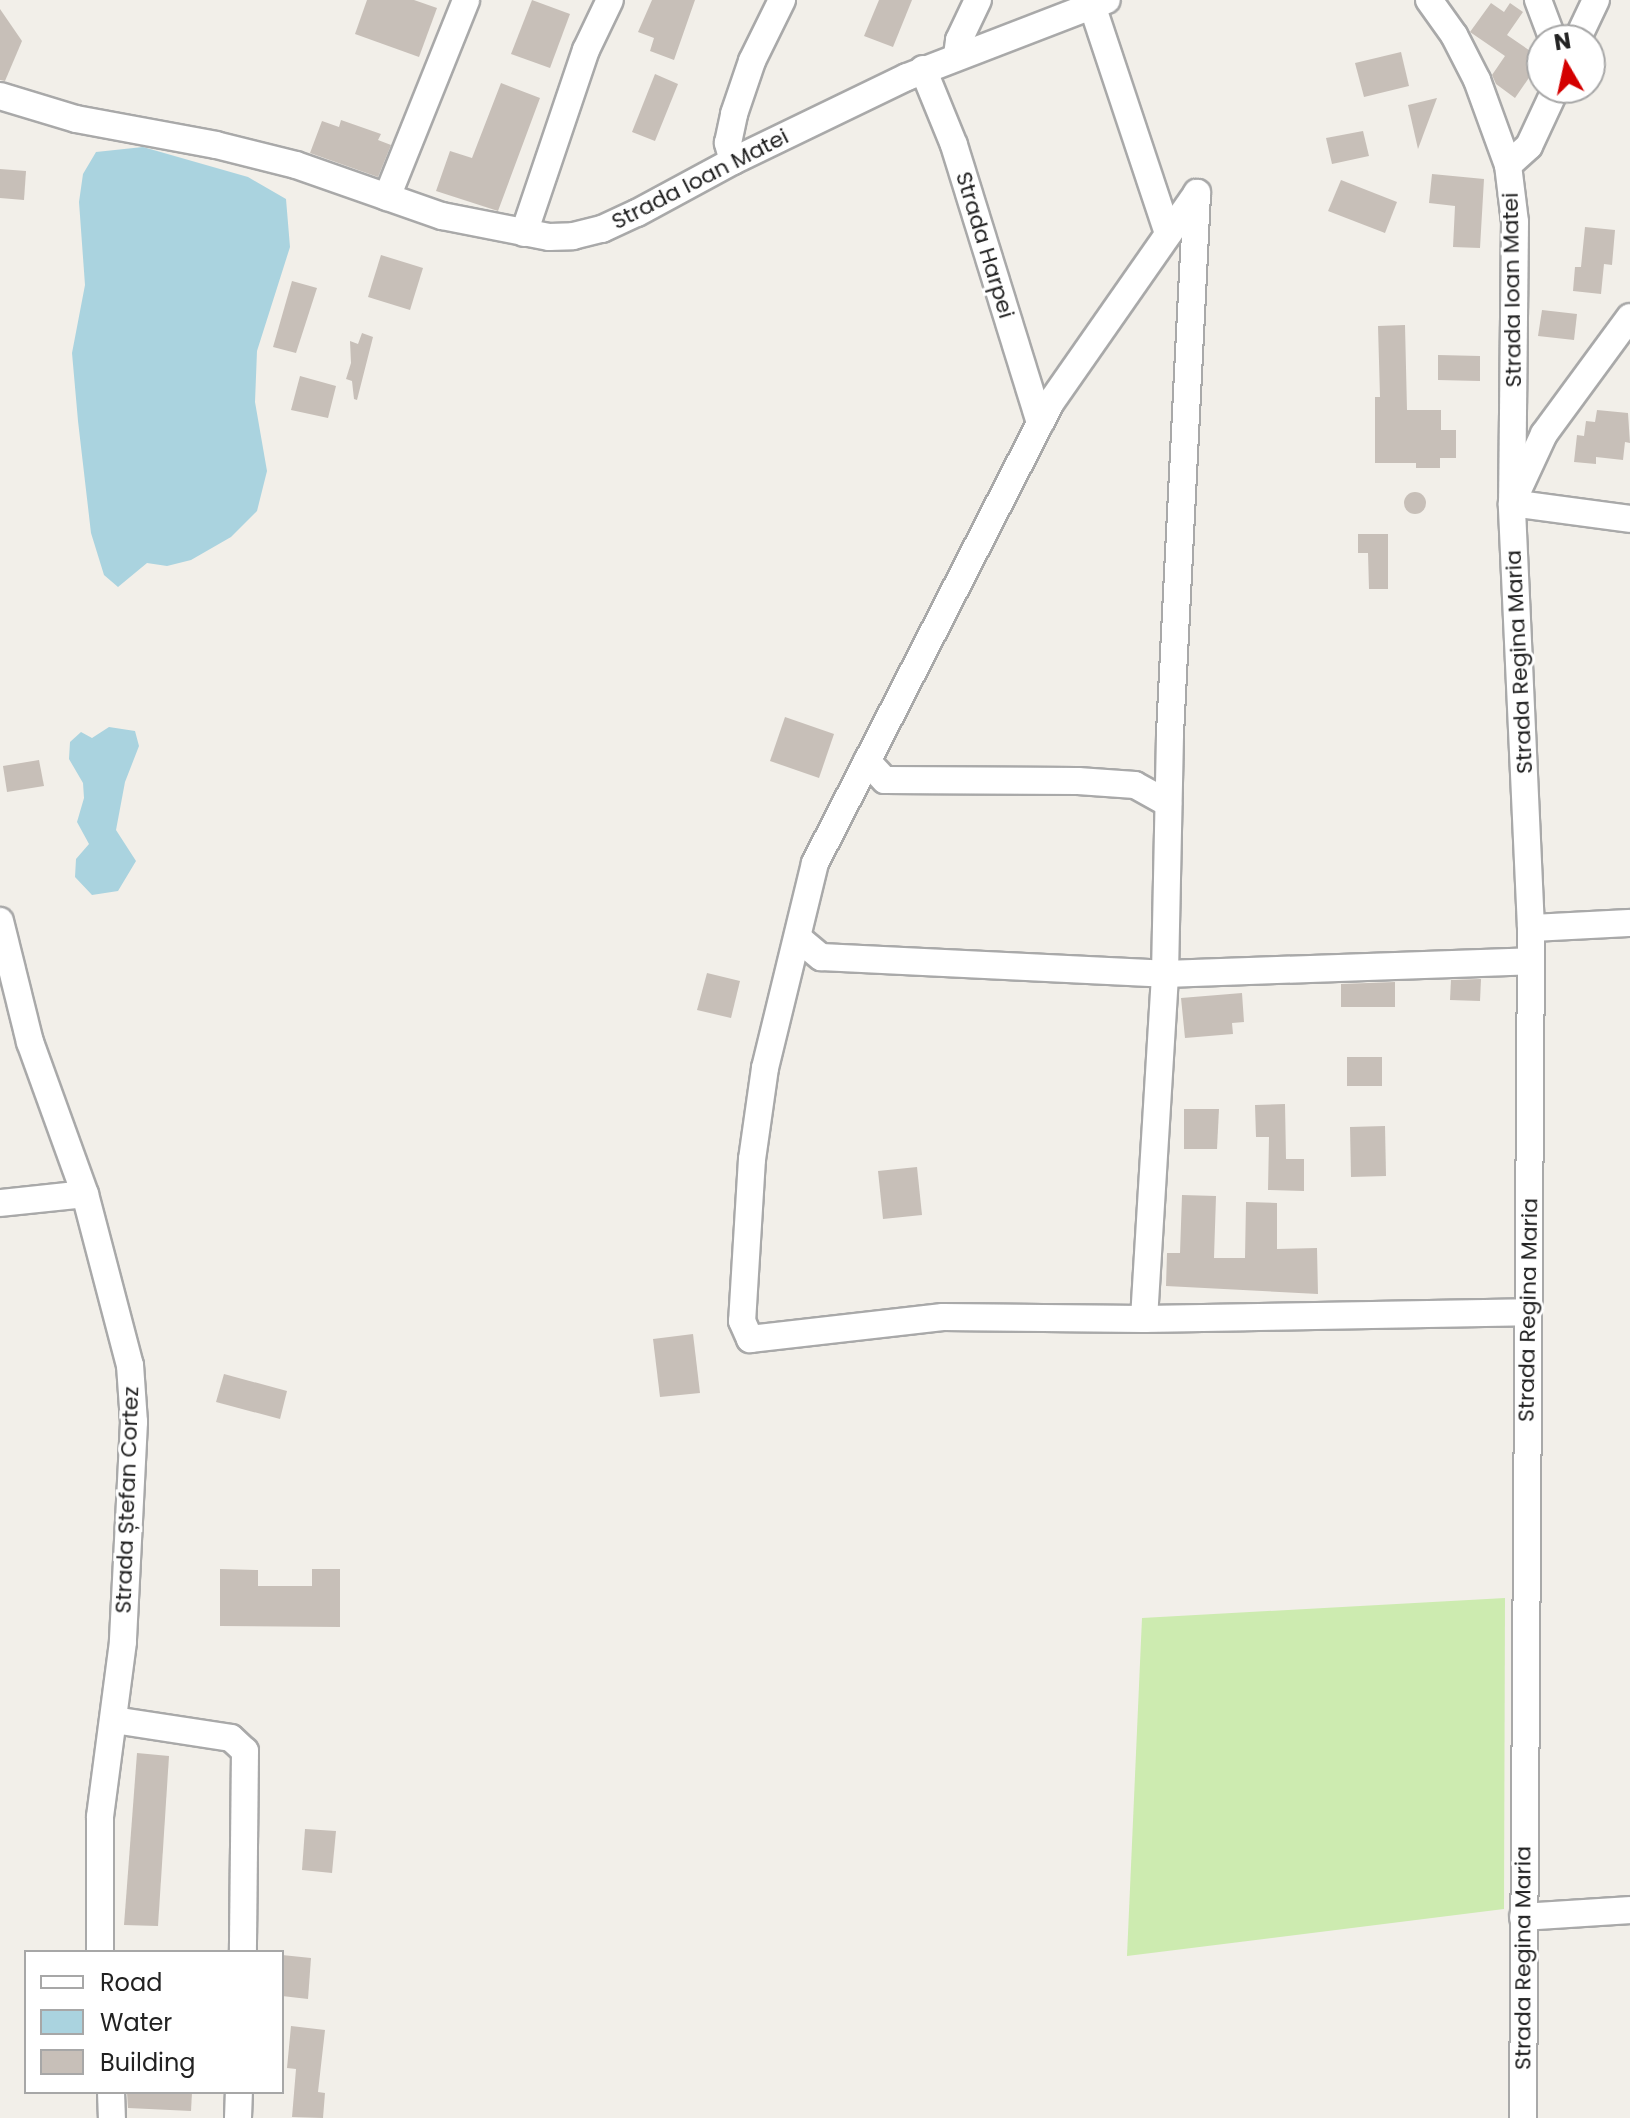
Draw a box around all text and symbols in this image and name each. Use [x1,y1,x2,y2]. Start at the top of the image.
north arrow [1526,24,1606,104]
text: N [1552,25,1573,58]
street label: Strada Ioan Matei [607,123,793,235]
street label: Strada Harpei [950,169,1020,321]
street label: Strada Ioan Matei [1497,192,1527,388]
street label: Strada Regina Maria [1500,549,1538,775]
street label: Strada Regina Maria [1513,1198,1543,1422]
street label: Strada Ștefan Cortez [110,1386,144,1614]
street label: Strada Regina Maria [1510,1846,1536,2070]
legend [24,1950,284,2094]
text: Road [100,1966,162,1999]
text: Water [100,2006,172,2039]
text: Building [100,2046,196,2079]

